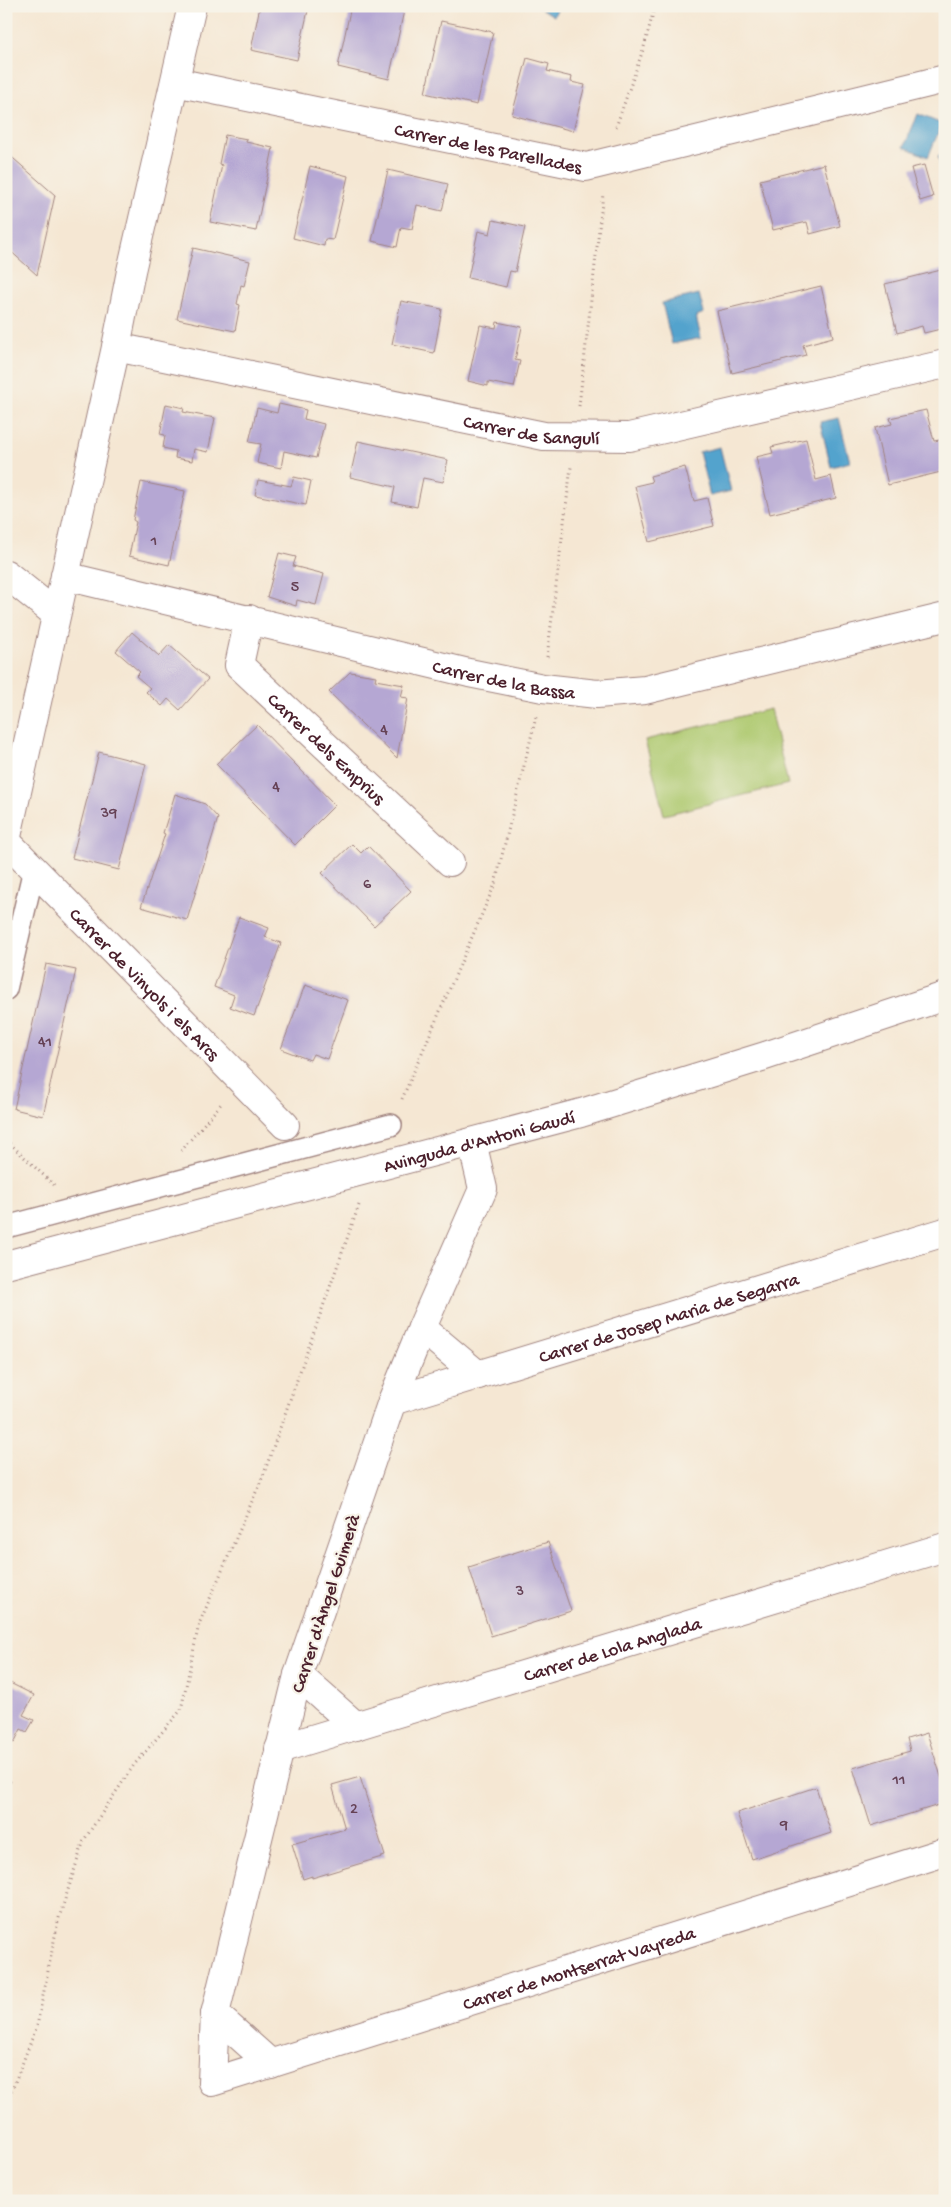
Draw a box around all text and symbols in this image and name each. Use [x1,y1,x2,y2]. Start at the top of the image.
street label: Carrer de les Parellades [392,120,584,181]
street label: Carrer de Sangulí [461,412,600,452]
house number: 1 [150,533,157,552]
house number: 5 [291,579,299,598]
street label: Carrer de la Bassa [430,657,578,707]
street label: Carrer dels Emprius [261,689,390,812]
house number: 4 [380,722,388,741]
house number: 4 [272,779,280,798]
house number: 39 [100,805,117,824]
house number: 6 [363,876,372,895]
street label: Carrer de Vinyols i els Arcs [63,904,224,1067]
house number: 41 [38,1034,52,1053]
street label: Avinguda d'Antoni Gaudí [382,1107,579,1180]
street label: Carrer de Josep Maria de Segarra [537,1269,804,1370]
street label: Carrer d'Àngel Guimerà [288,1511,368,1696]
house number: 3 [515,1583,524,1602]
street label: Carrer de Lola Anglada [521,1613,706,1689]
house number: 11 [892,1772,905,1791]
house number: 2 [350,1801,358,1820]
house number: 9 [779,1817,788,1836]
street label: Carrer de Montserrat Vayreda [461,1923,700,2018]

